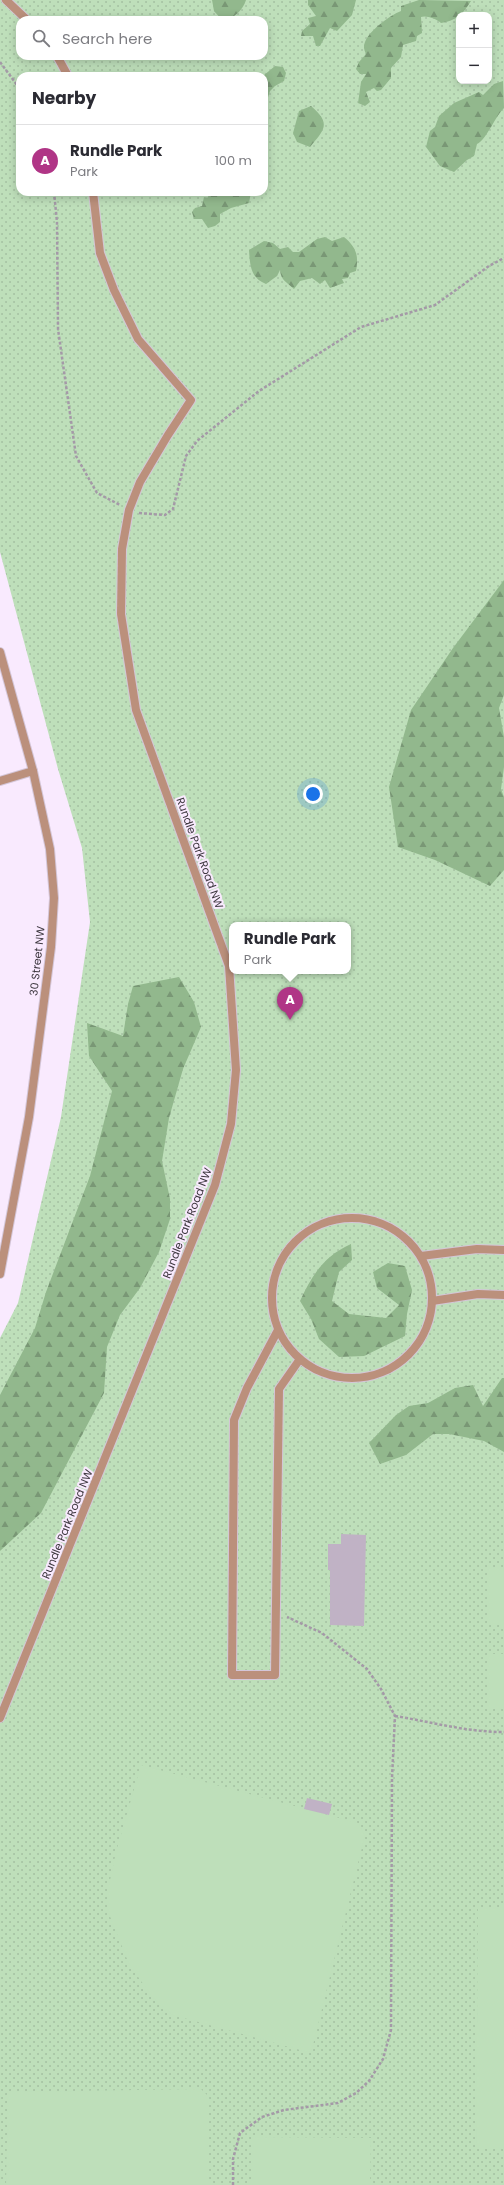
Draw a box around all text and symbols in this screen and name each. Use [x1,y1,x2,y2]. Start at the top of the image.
map controls [456,12,492,84]
button: + [456,12,492,48]
search box [16,16,268,60]
icon: search [30,27,52,49]
text: Search here [62,28,152,49]
button: − [456,48,492,84]
text: Nearby [32,86,96,110]
text: Rundle Park [70,140,162,161]
text: A [40,151,50,170]
text: 100 m [215,151,252,170]
text: Park [70,162,98,181]
your location [303,784,323,804]
street label: Rundle Park Road NW [172,795,228,911]
popup [229,922,351,974]
street label: 30 Street NW [25,925,49,997]
text: Rundle Park [244,928,336,949]
text: Park [244,950,272,969]
pin: A [277,987,303,1020]
street label: Rundle Park Road NW [159,1165,216,1281]
street label: Rundle Park Road NW [38,1466,96,1581]

